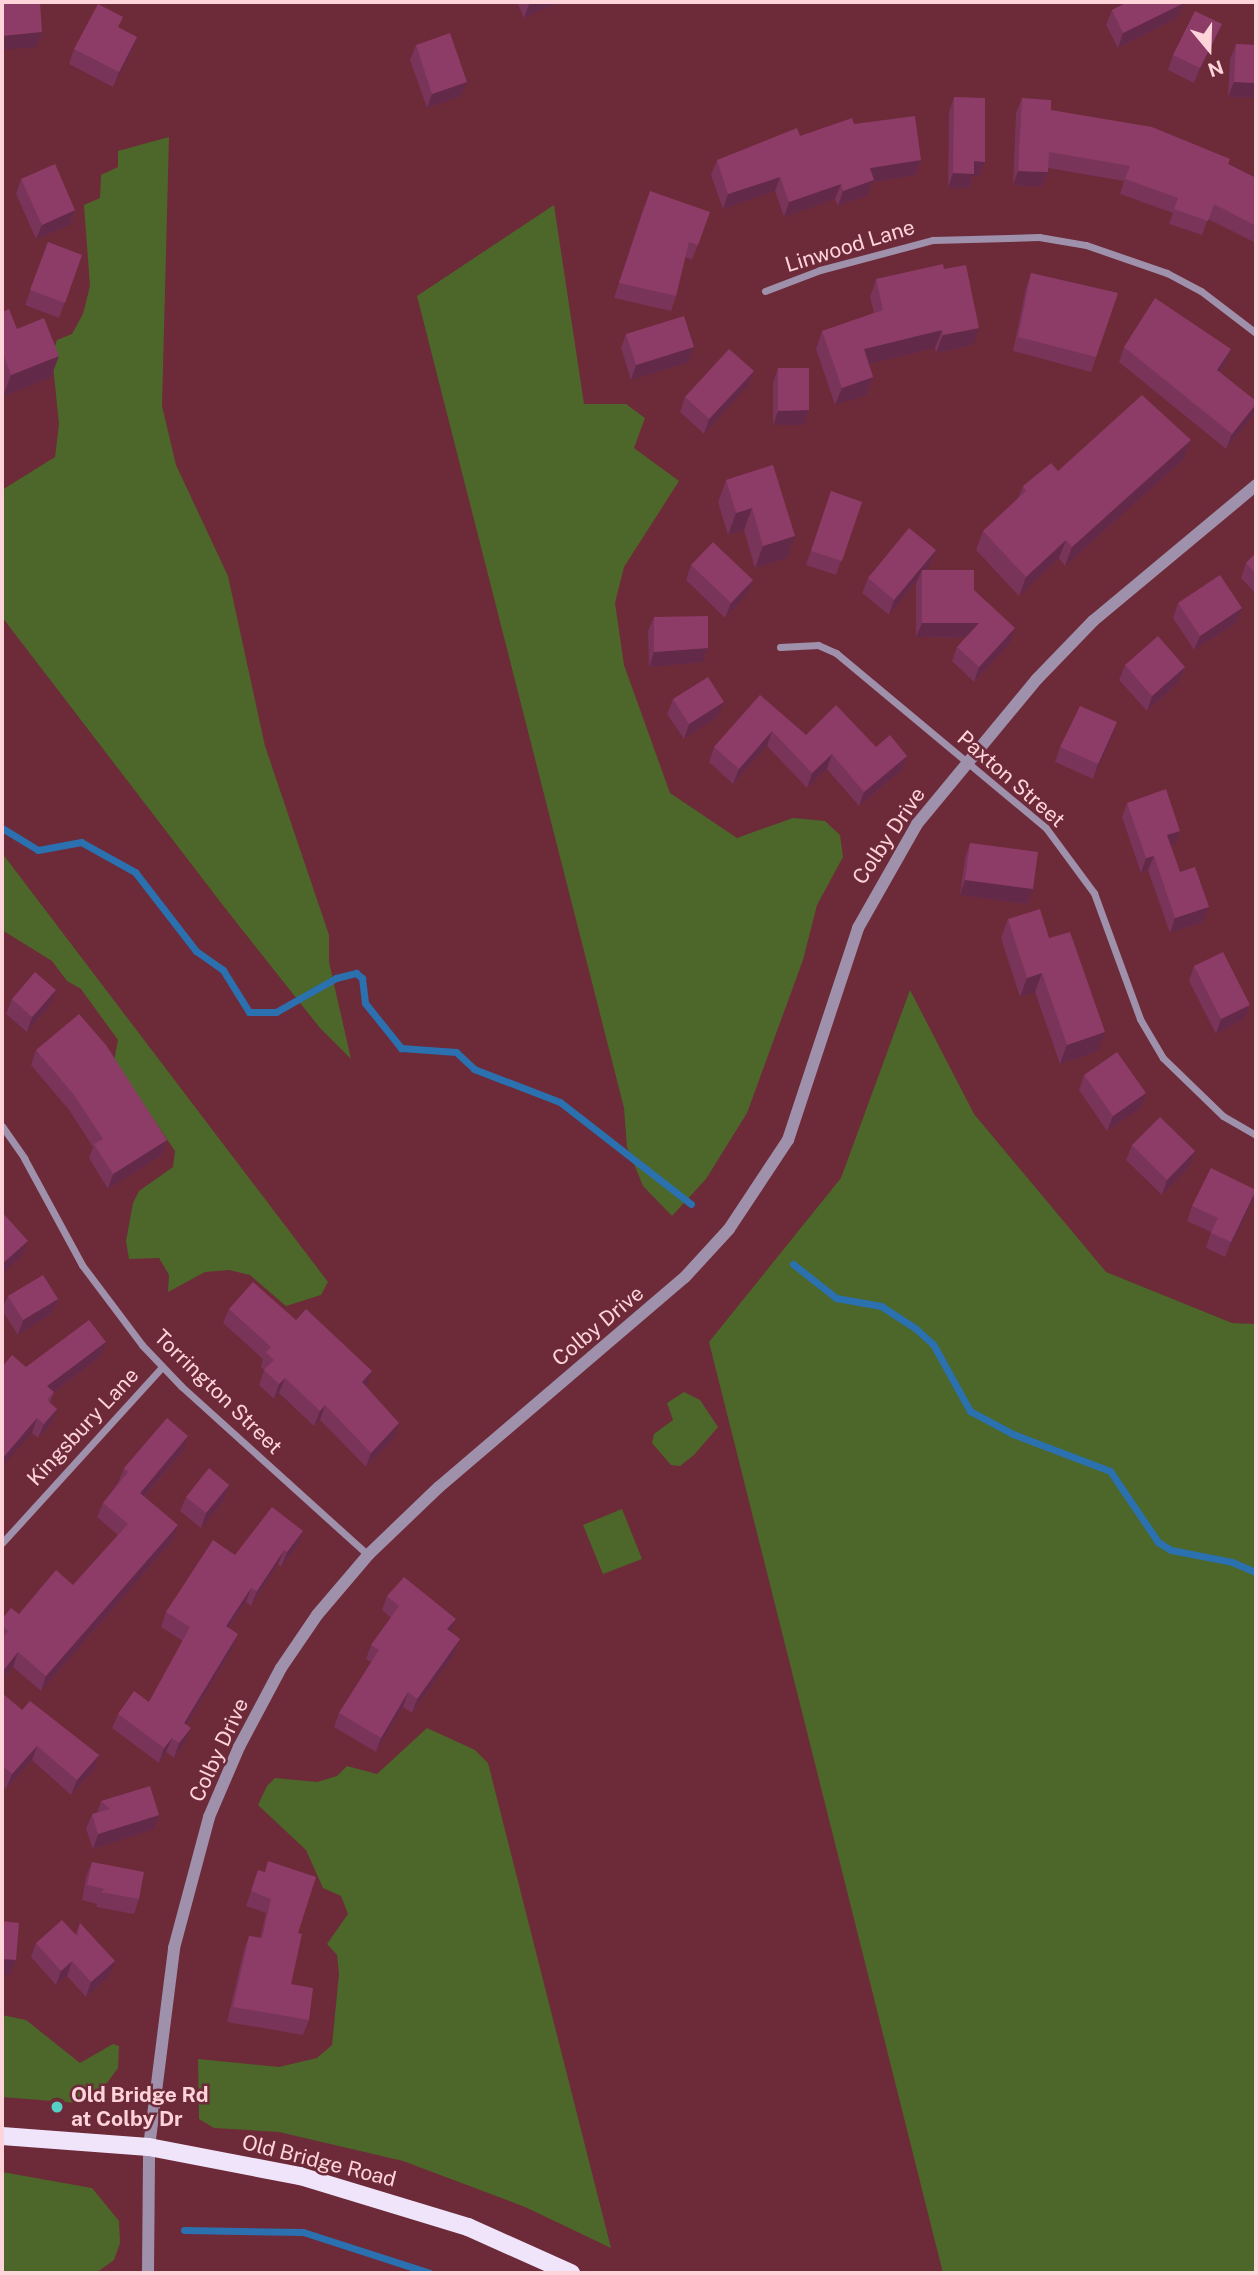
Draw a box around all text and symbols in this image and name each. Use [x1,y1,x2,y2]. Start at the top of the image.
north arrow [1174,14,1244,84]
text: N [1205,56,1226,82]
street label: Linwood Lane [782,214,918,278]
street label: Paxton Street [952,725,1070,833]
street label: Colby Drive [847,783,931,889]
street label: Colby Drive [547,1281,649,1371]
street label: Torrington Street [149,1325,287,1459]
street label: Kingsbury Lane [22,1363,144,1491]
street label: Colby Drive [184,1694,254,1806]
place label: Old Bridge Rd at Colby Dr [71,2082,209,2132]
marker: Old Bridge Rd at Colby Dr [49,2099,65,2115]
street label: Old Bridge Road [239,2130,399,2192]

